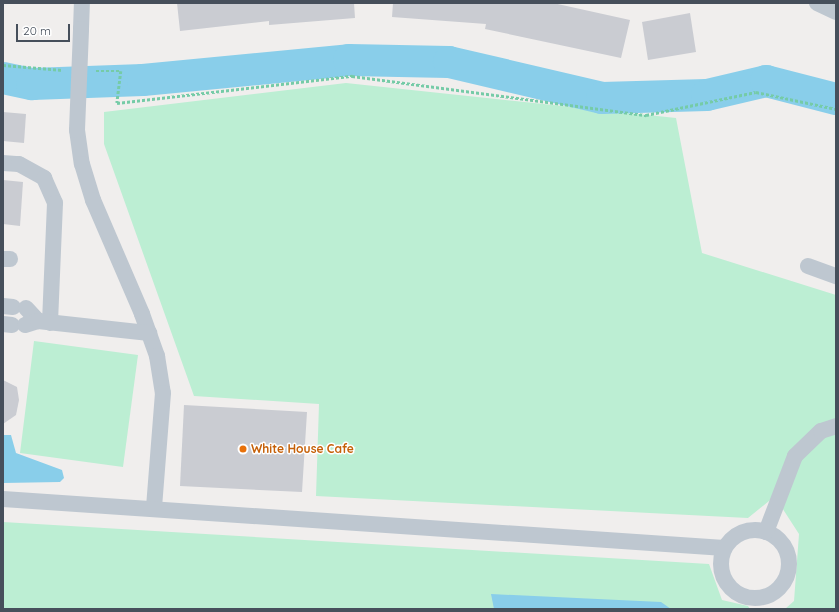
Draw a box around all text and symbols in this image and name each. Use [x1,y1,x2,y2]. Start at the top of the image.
scale bar [18,16,72,42]
text: 20 m [23,23,51,38]
place label: White House Cafe [251,442,354,456]
marker: White House Cafe [238,444,248,454]

